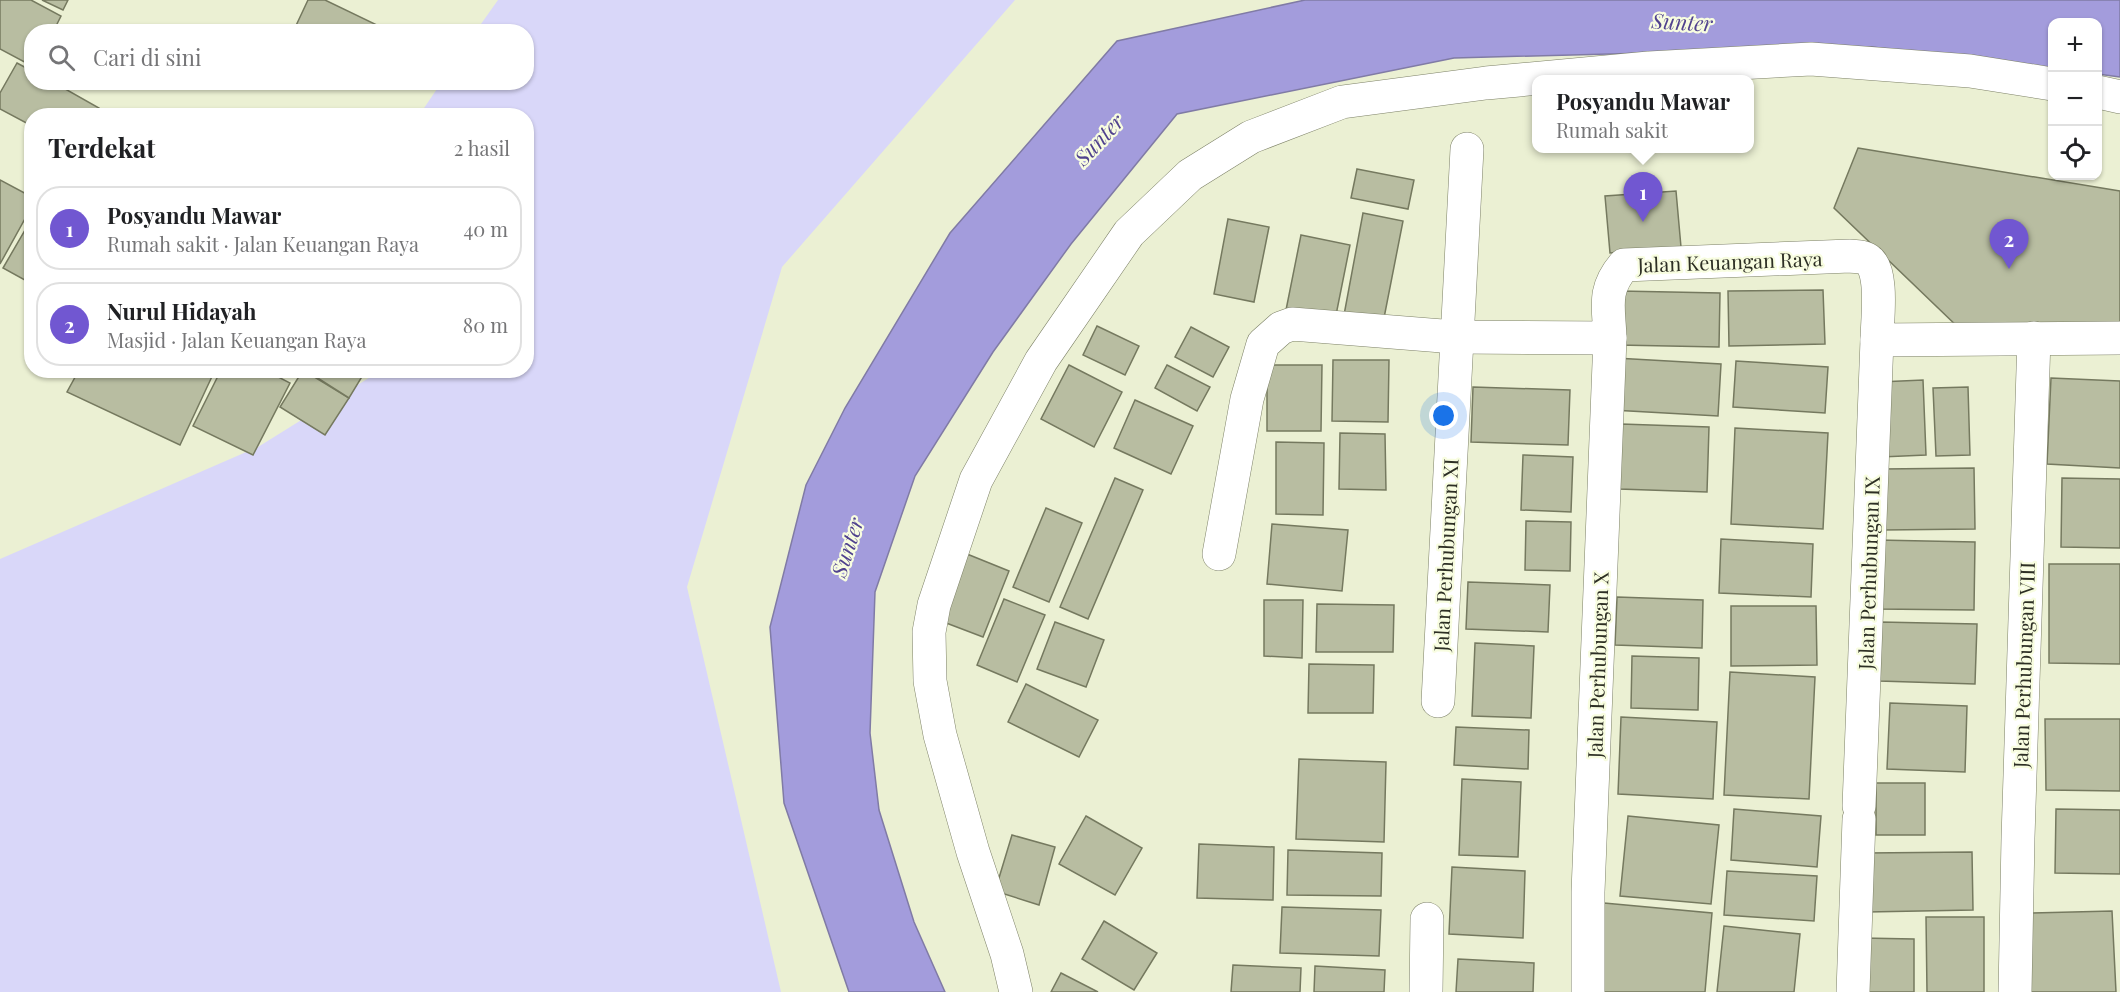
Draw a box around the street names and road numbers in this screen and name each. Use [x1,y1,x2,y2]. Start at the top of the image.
street label: Jalan Keuangan Raya [1636,244,1823,278]
street label: Jalan Perhubungan XI [1426,458,1464,653]
street label: Jalan Perhubungan IX [1851,476,1885,671]
street label: Jalan Perhubungan VIII [2006,561,2040,770]
street label: Jalan Perhubungan X [1580,571,1614,760]

